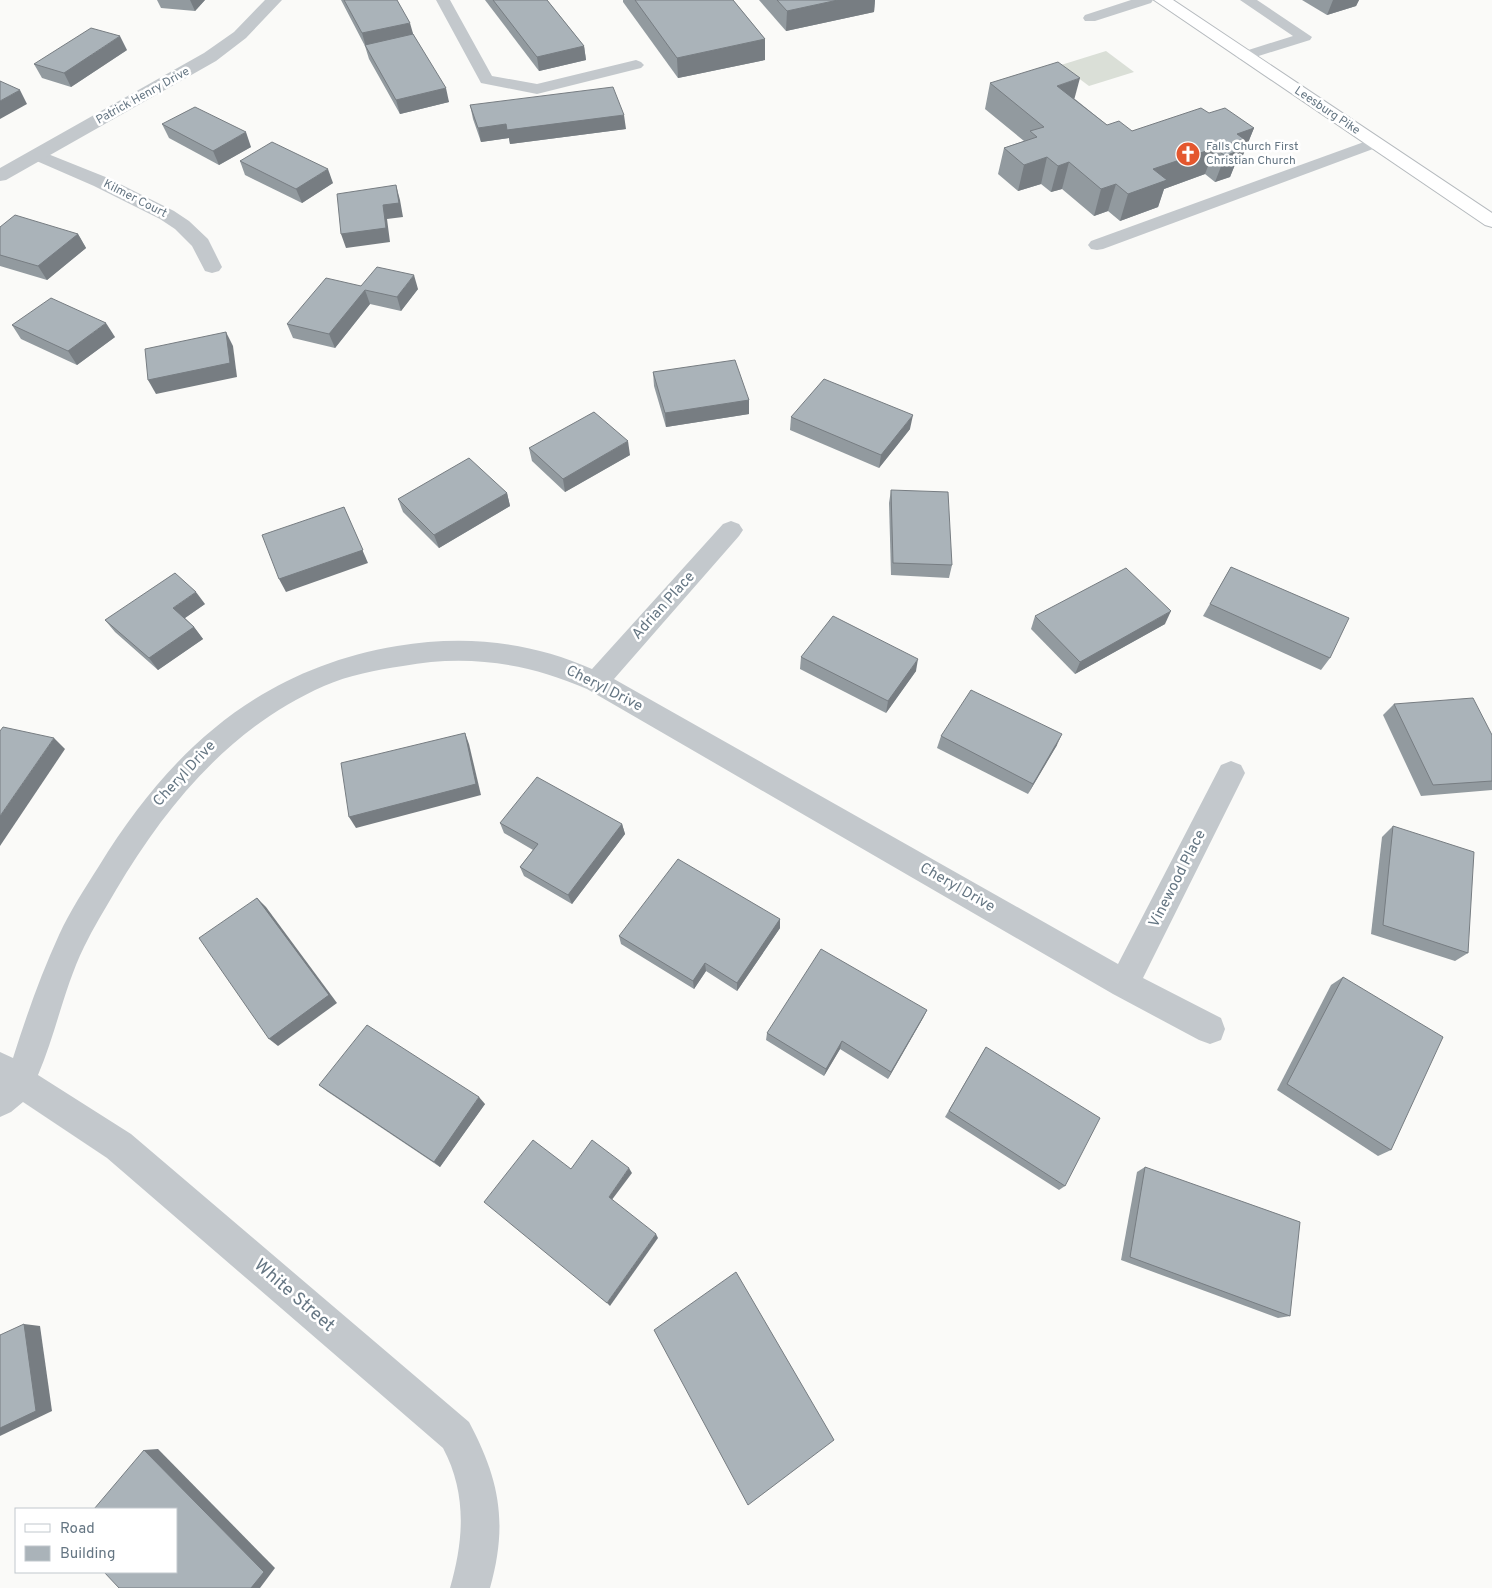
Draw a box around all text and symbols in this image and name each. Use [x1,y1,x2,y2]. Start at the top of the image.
street label: Patrick Henry Drive [93,64,193,128]
street label: Leesburg Pike [1291,83,1363,139]
place label: Falls Church First Christian Church [1206,139,1299,169]
church icon: Falls Church First Christian Church [1175,141,1201,167]
street label: Kilmer Court [101,176,169,222]
street label: Adrian Place [628,568,700,644]
street label: Cheryl Drive [562,662,646,716]
street label: Cheryl Drive [150,737,220,811]
street label: Vinewood Place [1145,827,1211,931]
street label: Cheryl Drive [916,859,998,917]
street label: White Street [249,1255,339,1337]
legend [15,1508,178,1573]
text: Road [60,1520,95,1539]
text: Building [60,1545,115,1564]

